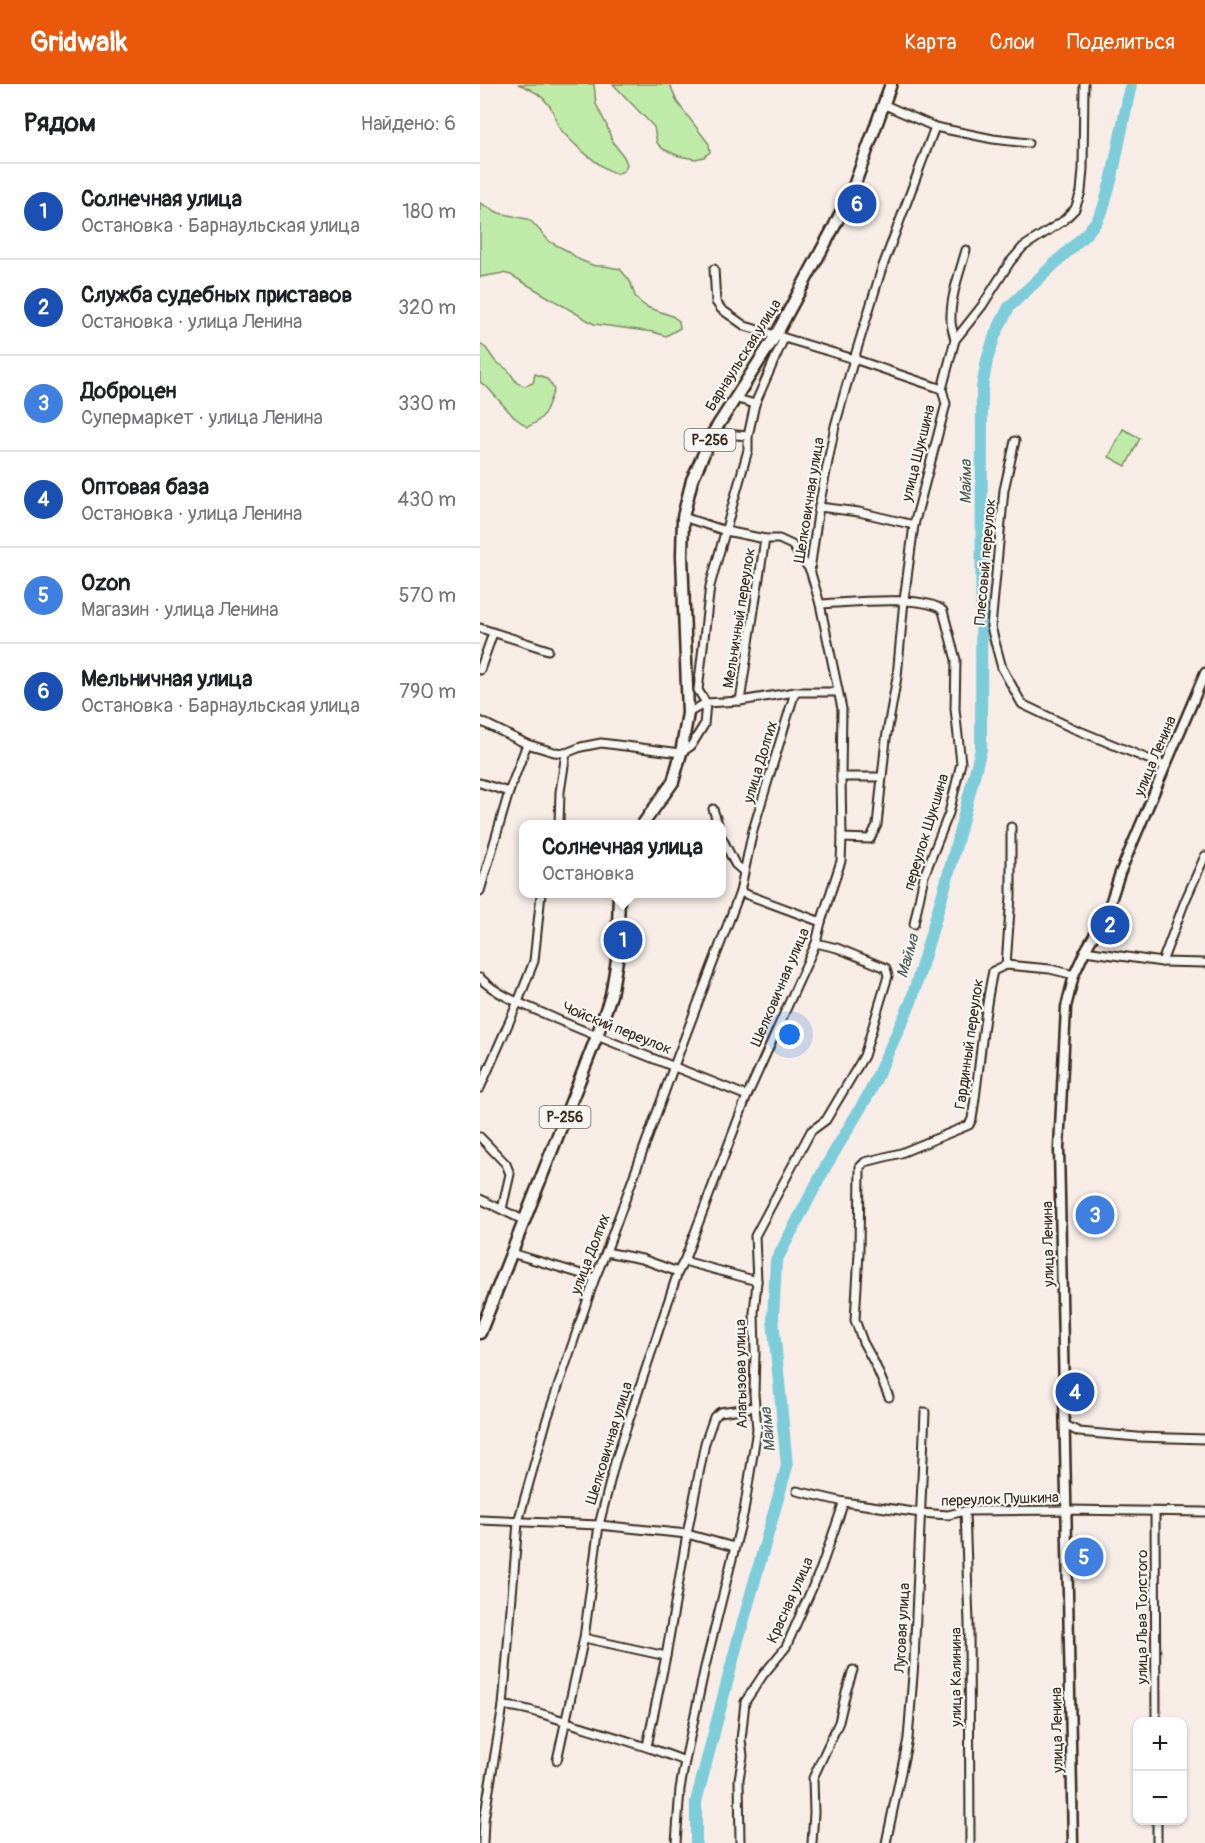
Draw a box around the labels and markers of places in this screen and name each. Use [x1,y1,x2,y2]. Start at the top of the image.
pin: 6 [838,182,877,226]
pin: 2 [1090,902,1130,948]
pin: 1 [604,918,642,962]
pin: 3 [1076,1192,1114,1238]
pin: 4 [1056,1370,1094,1414]
pin: 5 [1064,1534,1104,1580]

